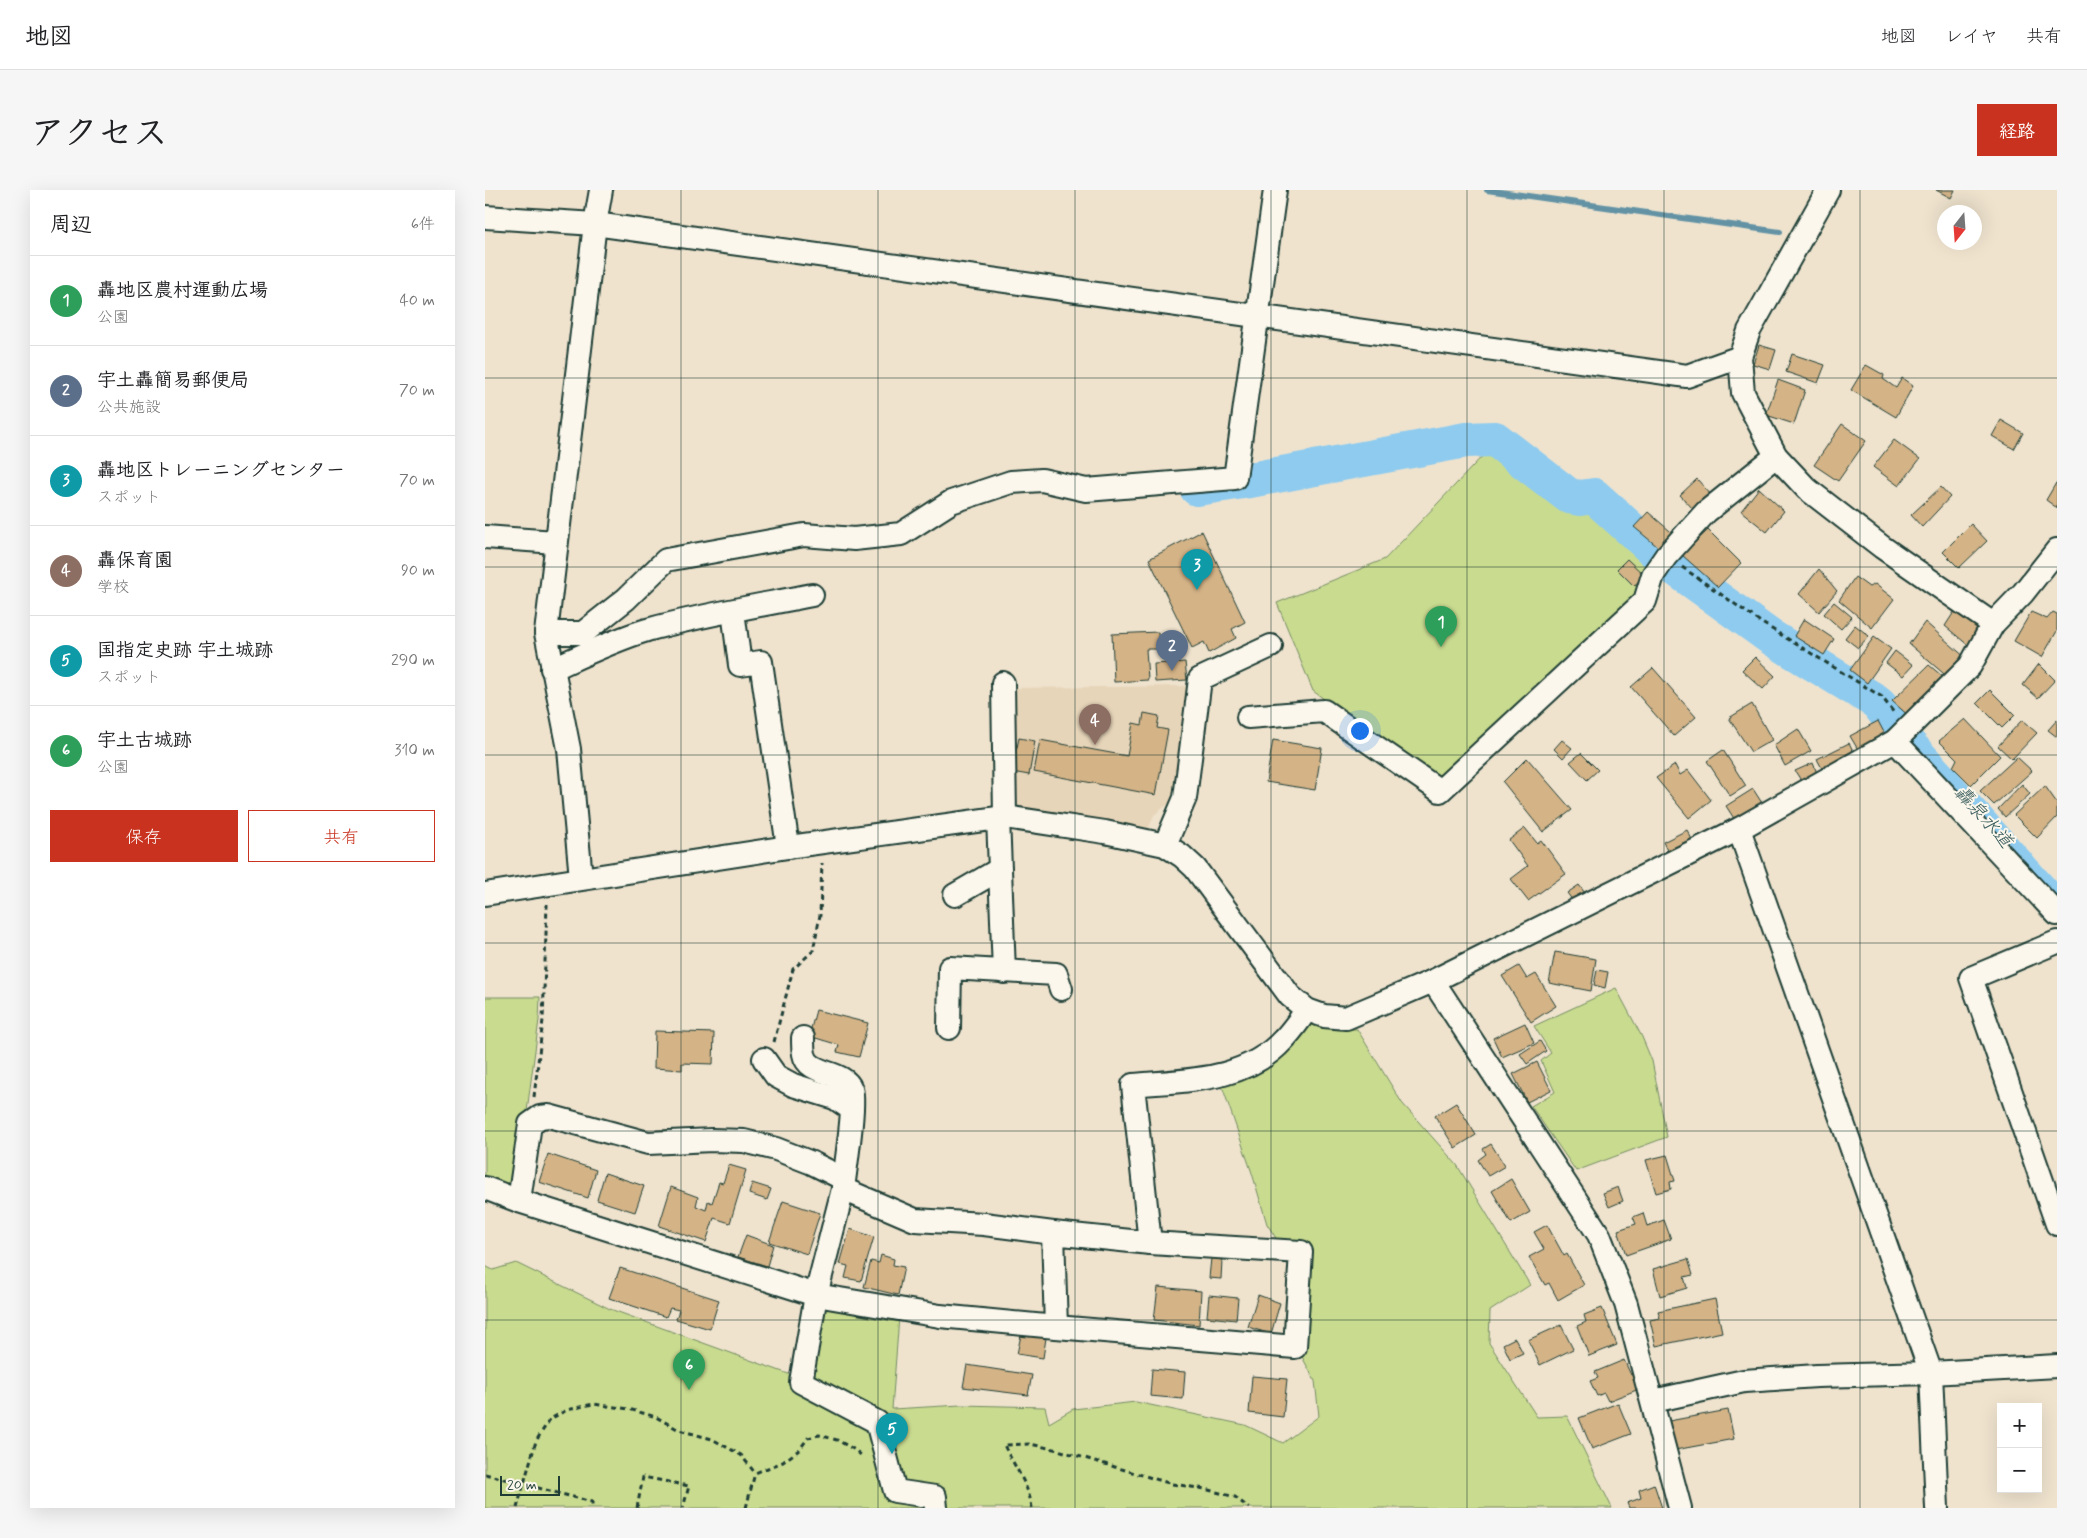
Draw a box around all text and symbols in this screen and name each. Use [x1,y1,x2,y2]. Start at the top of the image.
text: 地図 [25,22,73,53]
text: 地図 [1881,25,1917,49]
text: レイヤ [1945,25,1998,49]
text: 共有 [2026,25,2062,49]
button: 経路 [1977,104,2057,156]
text: アクセス [30,111,168,157]
north arrow [1937,205,1982,250]
text: 周辺 [50,211,92,239]
text: 6件 [411,214,435,235]
text: 轟地区農村運動広場 [97,278,268,303]
text: 1 [62,290,70,311]
text: 40 m [399,290,435,311]
text: 公園 [97,307,129,328]
text: 宇土轟簡易郵便局 [97,368,249,393]
text: 2 [62,380,70,401]
text: 70 m [399,380,435,401]
text: 公共施設 [97,397,161,418]
text: 轟地区トレーニングセンター [97,458,345,483]
text: 3 [62,470,70,491]
text: 70 m [399,470,435,491]
text: スポット [97,487,161,508]
text: 轟保育園 [97,548,173,573]
pin: 3 [1181,549,1213,590]
text: 4 [61,560,71,581]
text: 90 m [401,560,435,581]
text: 学校 [97,577,129,598]
pin: 1 [1425,606,1457,647]
pin: 2 [1156,630,1188,671]
text: 国指定史跡 宇土城跡 [97,638,273,663]
text: 5 [61,650,71,671]
text: 290 m [391,650,435,671]
text: スポット [97,667,161,688]
pin: 4 [1079,704,1111,745]
your location [1347,718,1373,744]
text: 宇土古城跡 [97,728,192,753]
text: 6 [62,740,70,761]
text: 310 m [394,740,435,761]
text: 公園 [97,757,129,778]
water label: 轟泉水道 [1948,780,2019,855]
button: 保存 [50,810,238,862]
button: 共有 [248,810,435,862]
pin: 6 [673,1349,705,1390]
map controls [1997,1403,2042,1493]
button: + [1997,1403,2042,1448]
pin: 5 [876,1413,908,1454]
button: − [1997,1448,2042,1493]
scale bar [500,1473,560,1496]
text: 20 m [507,1476,537,1494]

